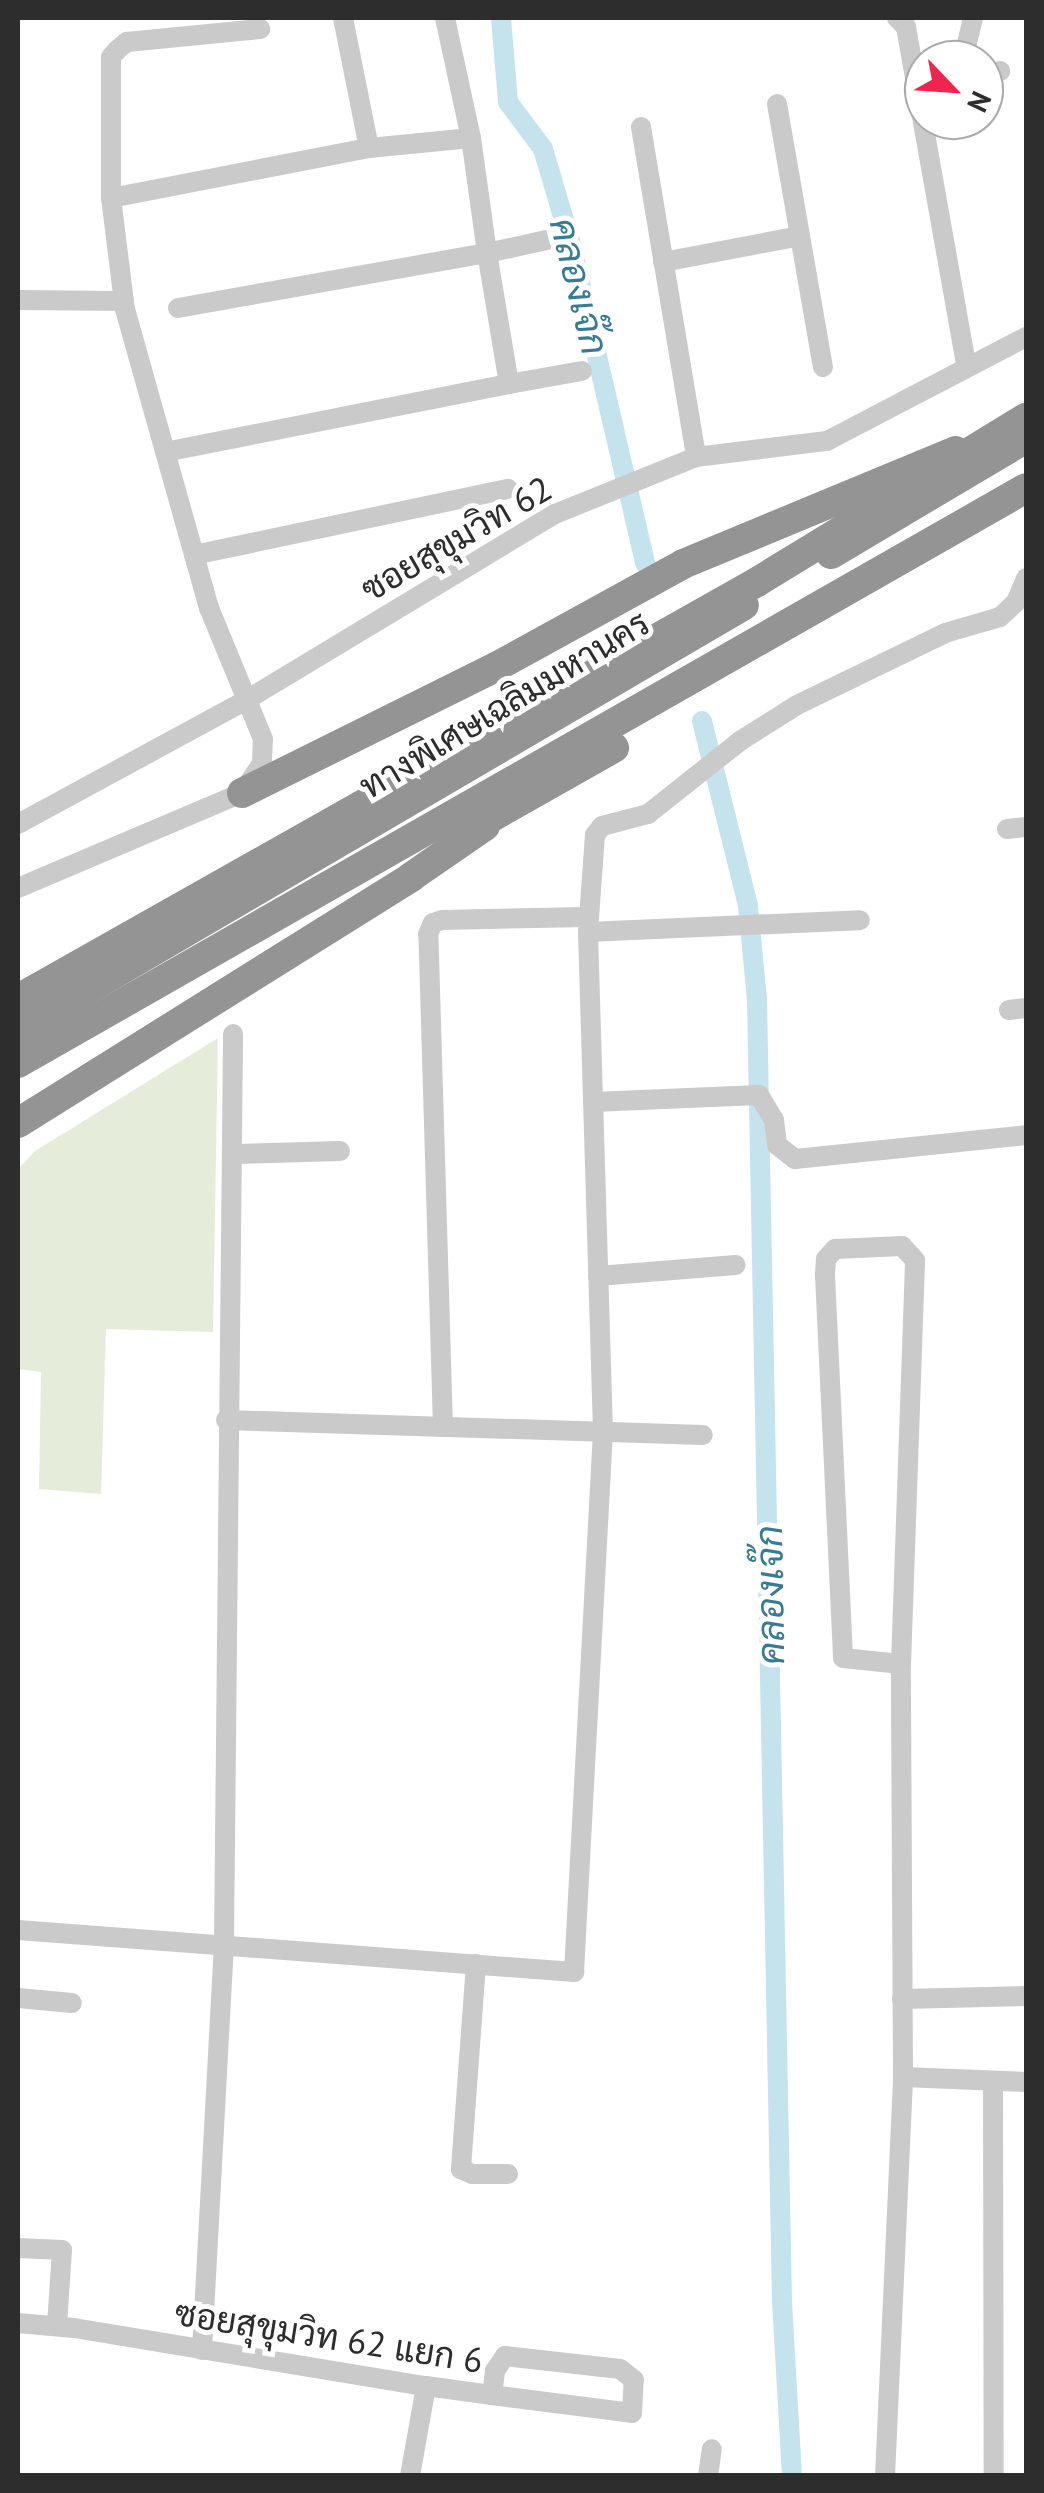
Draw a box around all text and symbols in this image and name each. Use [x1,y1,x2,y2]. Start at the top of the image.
north arrow [904,40,1004,140]
text: N [959,86,1000,118]
water label: คลองเจ๊ก [541,213,619,359]
street label: ซอยสุขุมวิท 62 [353,467,559,609]
street label: ทางพิเศษเฉลิมมหานคร [352,601,656,807]
water label: คลองเจ๊ก [745,1525,793,1665]
street label: ซอยสุขุมวิท 62 แยก 6 [172,2291,486,2381]

